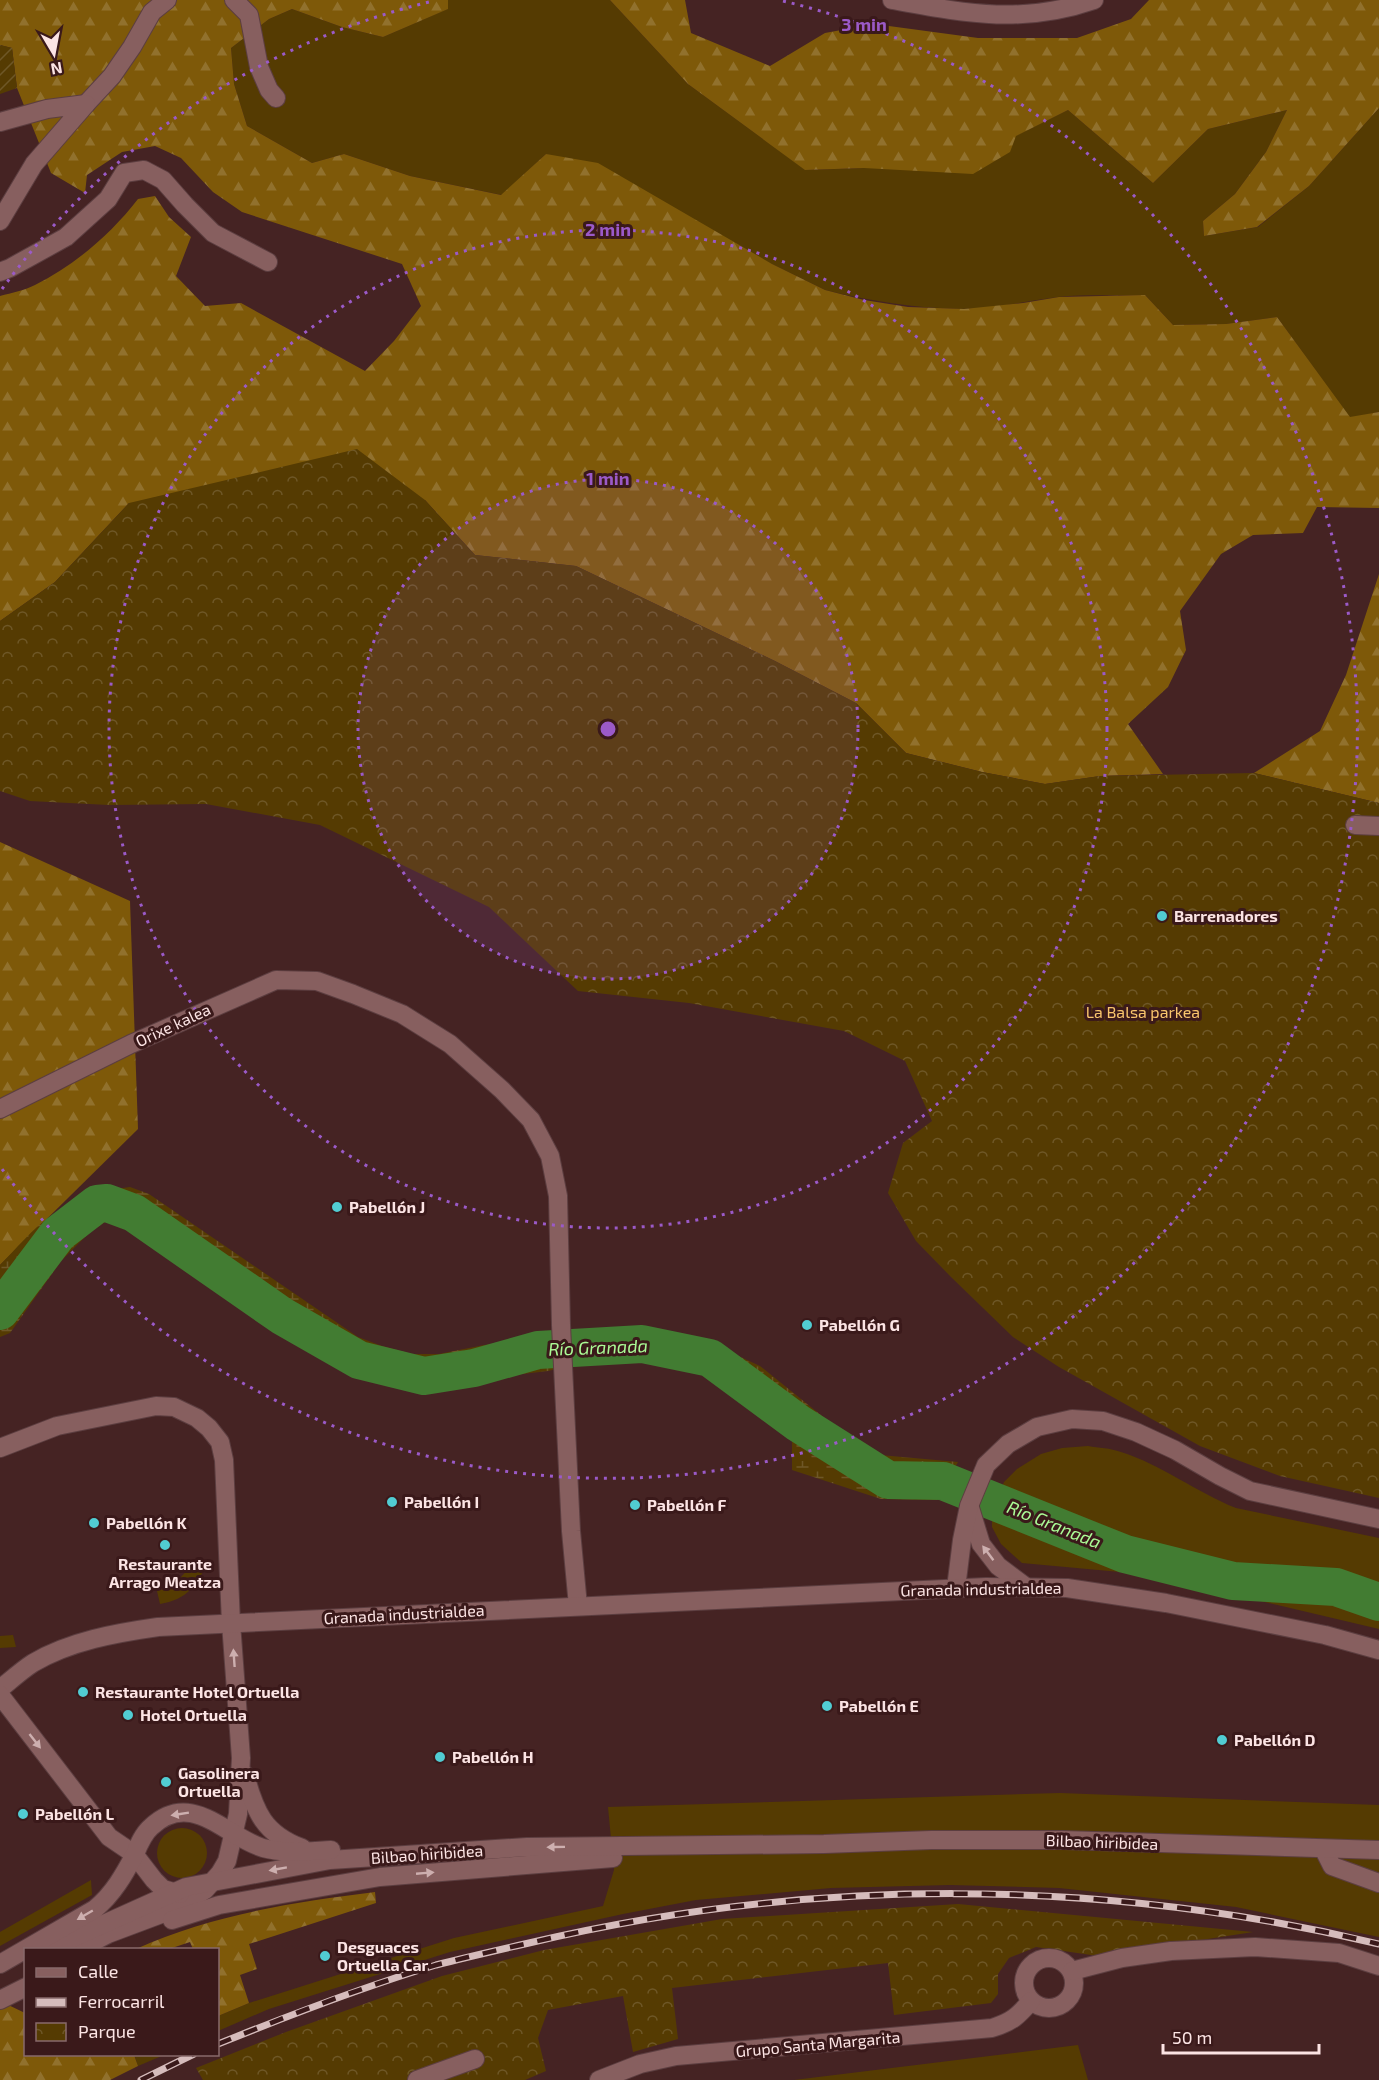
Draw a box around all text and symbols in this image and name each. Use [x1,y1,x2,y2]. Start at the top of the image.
text: 3 min [841,13,887,35]
north arrow [24,24,84,84]
text: N [49,59,64,80]
text: 2 min [585,218,631,240]
text: 1 min [586,467,630,489]
centre of rings [598,719,618,739]
place label: Barrenadores [1174,906,1278,925]
marker: Barrenadores [1155,909,1169,923]
street label: Orixe kalea [132,999,213,1050]
park label: La Balsa parkea [1086,1002,1200,1021]
place label: Pabellón J [349,1197,425,1216]
marker: Pabellón J [330,1200,344,1214]
place label: Pabellón G [819,1315,900,1334]
marker: Pabellón G [800,1318,814,1332]
water label: Río Granada [548,1334,648,1360]
place label: Pabellón I [404,1492,479,1511]
marker: Pabellón I [385,1495,399,1509]
place label: Pabellón F [647,1495,726,1514]
water label: Río Granada [1004,1495,1105,1553]
marker: Pabellón F [628,1498,642,1512]
place label: Pabellón K [106,1513,187,1532]
marker: Pabellón K [87,1516,101,1530]
marker: Restaurante Arrago Meatza [158,1538,172,1552]
one-way arrow [983,1546,995,1561]
place label: Restaurante Arrago Meatza [109,1554,221,1591]
street label: Granada industrialdea [900,1578,1062,1599]
street label: Granada industrialdea [323,1600,485,1627]
one-way arrow [229,1649,239,1668]
place label: Restaurante Hotel Ortuella [95,1682,299,1701]
marker: Restaurante Hotel Ortuella [76,1685,90,1699]
place label: Pabellón E [839,1696,919,1715]
marker: Pabellón E [820,1699,834,1713]
place label: Hotel Ortuella [140,1705,247,1724]
marker: Hotel Ortuella [121,1708,135,1722]
place label: Pabellón D [1234,1730,1315,1749]
marker: Pabellón D [1215,1733,1229,1747]
one-way arrow [29,1734,41,1749]
place label: Pabellón H [452,1747,534,1766]
marker: Pabellón H [433,1750,447,1764]
place label: Gasolinera Ortuella [178,1763,260,1800]
marker: Gasolinera Ortuella [159,1775,173,1789]
place label: Pabellón L [35,1804,114,1823]
marker: Pabellón L [16,1807,30,1821]
one-way arrow [170,1810,189,1819]
street label: Bilbao hiribidea [1045,1830,1159,1853]
street label: Bilbao hiribidea [370,1840,484,1867]
one-way arrow [546,1842,565,1852]
one-way arrow [268,1865,287,1874]
one-way arrow [415,1868,434,1878]
one-way arrow [77,1909,93,1920]
place label: Desguaces Ortuella Car [337,1937,429,1974]
legend [24,1948,219,2056]
marker: Desguaces Ortuella Car [318,1949,332,1963]
text: Calle [78,1960,119,1982]
text: Ferrocarril [78,1990,165,2012]
scale bar [1163,2017,1319,2055]
text: Parque [78,2020,136,2042]
text: 50 m [1172,2026,1212,2048]
street label: Grupo Santa Margarita [735,2027,901,2060]

